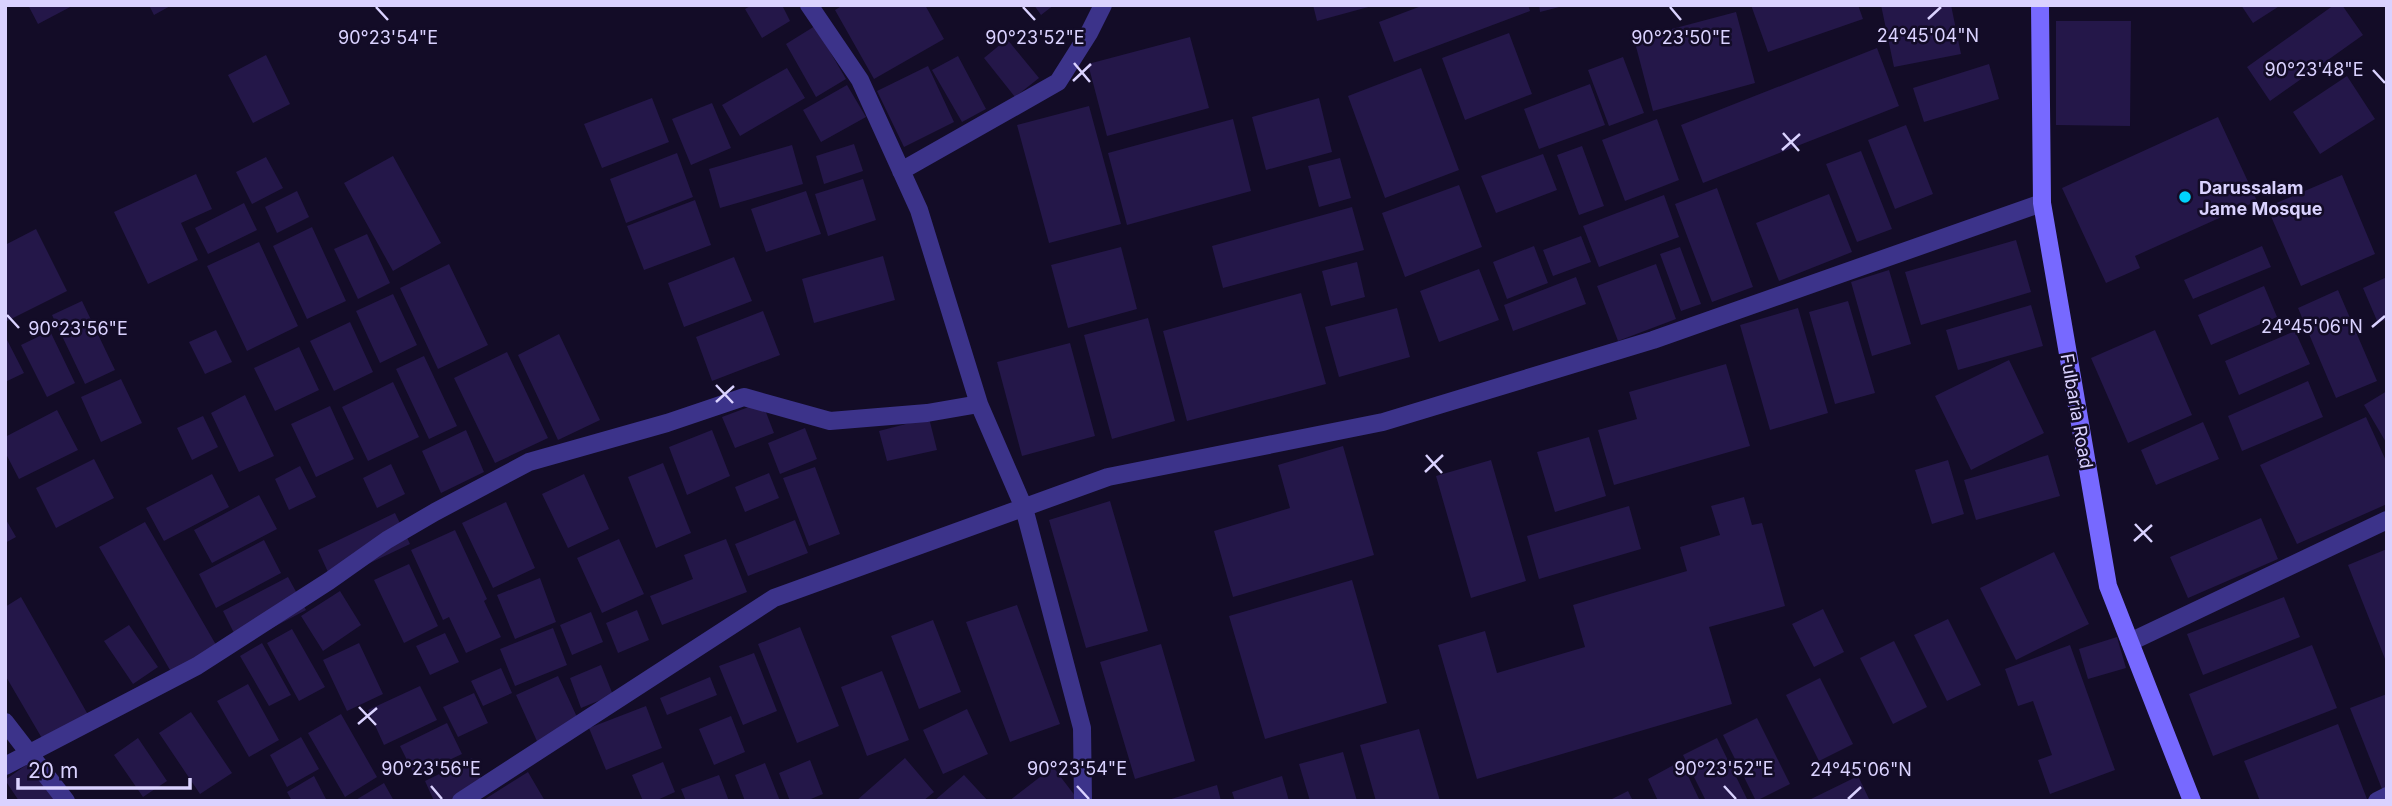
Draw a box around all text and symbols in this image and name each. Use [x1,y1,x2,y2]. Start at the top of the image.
text: 24°45'04"N [1877,25,1979,46]
text: 90°23'54"E [338,27,438,48]
text: 90°23'52"E [985,27,1085,48]
text: 90°23'50"E [1631,27,1731,48]
text: 90°23'48"E [2264,59,2364,80]
place label: Darussalam Jame Mosque [2199,177,2323,219]
marker: Darussalam Jame Mosque [2177,189,2193,205]
text: 24°45'06"N [2261,316,2363,337]
text: 90°23'56"E [28,318,128,339]
street label: Fulbaria Road [2057,352,2097,470]
scale bar [18,746,189,790]
text: 20 m [28,758,78,783]
text: 90°23'56"E [381,758,481,779]
text: 90°23'54"E [1027,758,1127,779]
text: 90°23'52"E [1674,758,1774,779]
text: 24°45'06"N [1810,759,1912,780]

